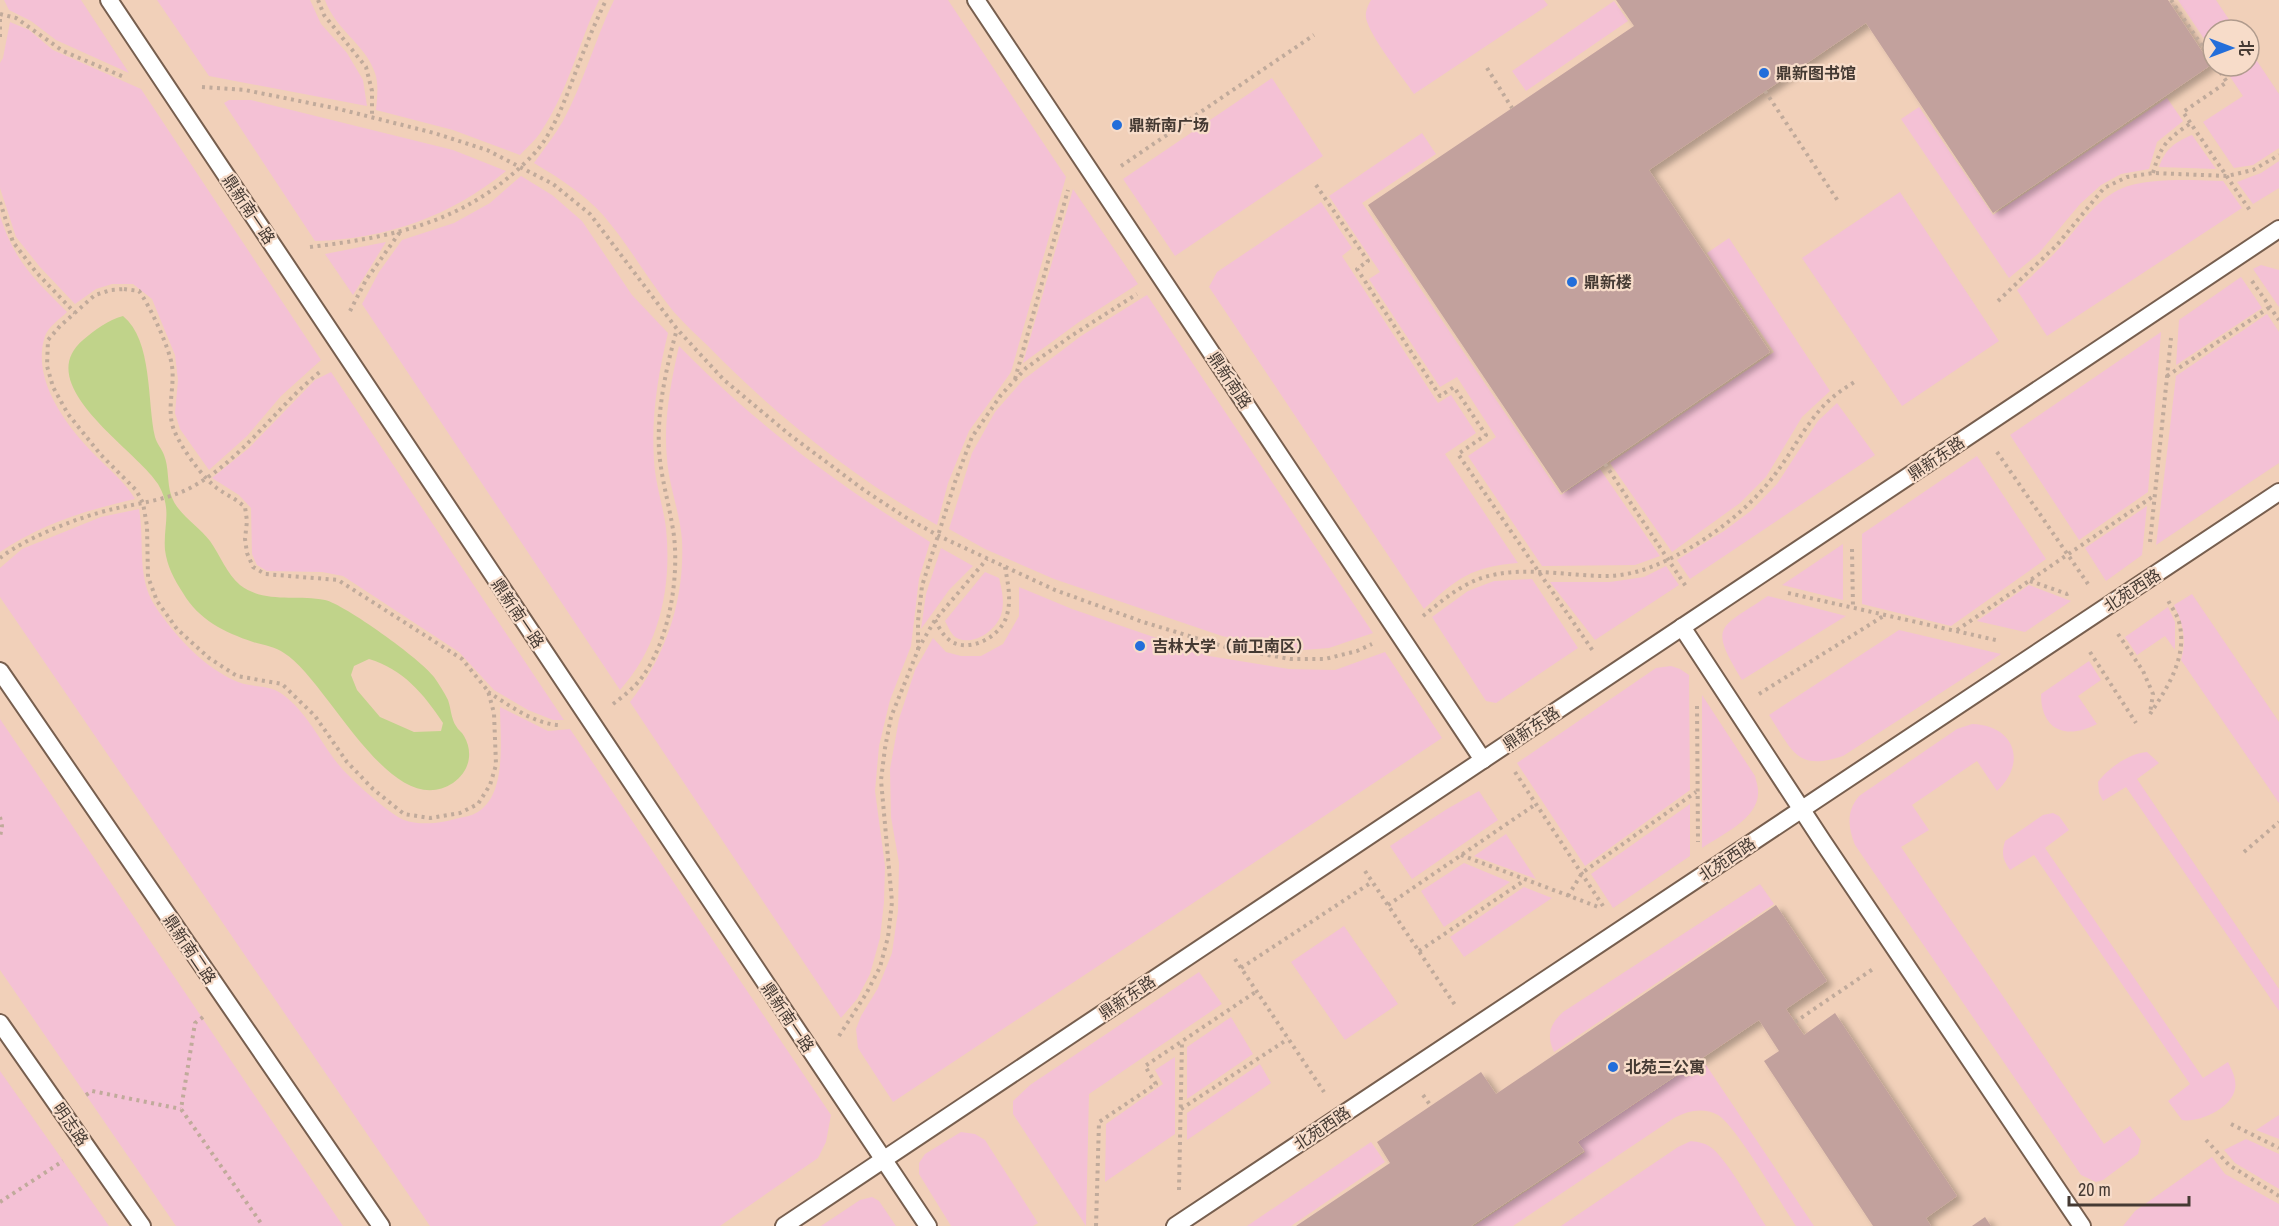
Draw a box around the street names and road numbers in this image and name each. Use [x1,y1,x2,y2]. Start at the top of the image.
street label: 鼎新南一路 [218,170,280,248]
street label: 鼎新南路 [1203,347,1257,413]
street label: 鼎新东路 [1903,431,1969,485]
street label: 北苑西路 [2099,563,2165,617]
street label: 鼎新南一路 [487,574,549,652]
street label: 鼎新东路 [1498,701,1564,755]
street label: 北苑西路 [1694,832,1760,886]
street label: 鼎新南二路 [159,910,221,988]
street label: 鼎新东路 [1094,970,1160,1024]
street label: 鼎新南一路 [757,978,819,1056]
street label: 明志路 [48,1098,94,1150]
street label: 北苑西路 [1289,1101,1355,1155]

